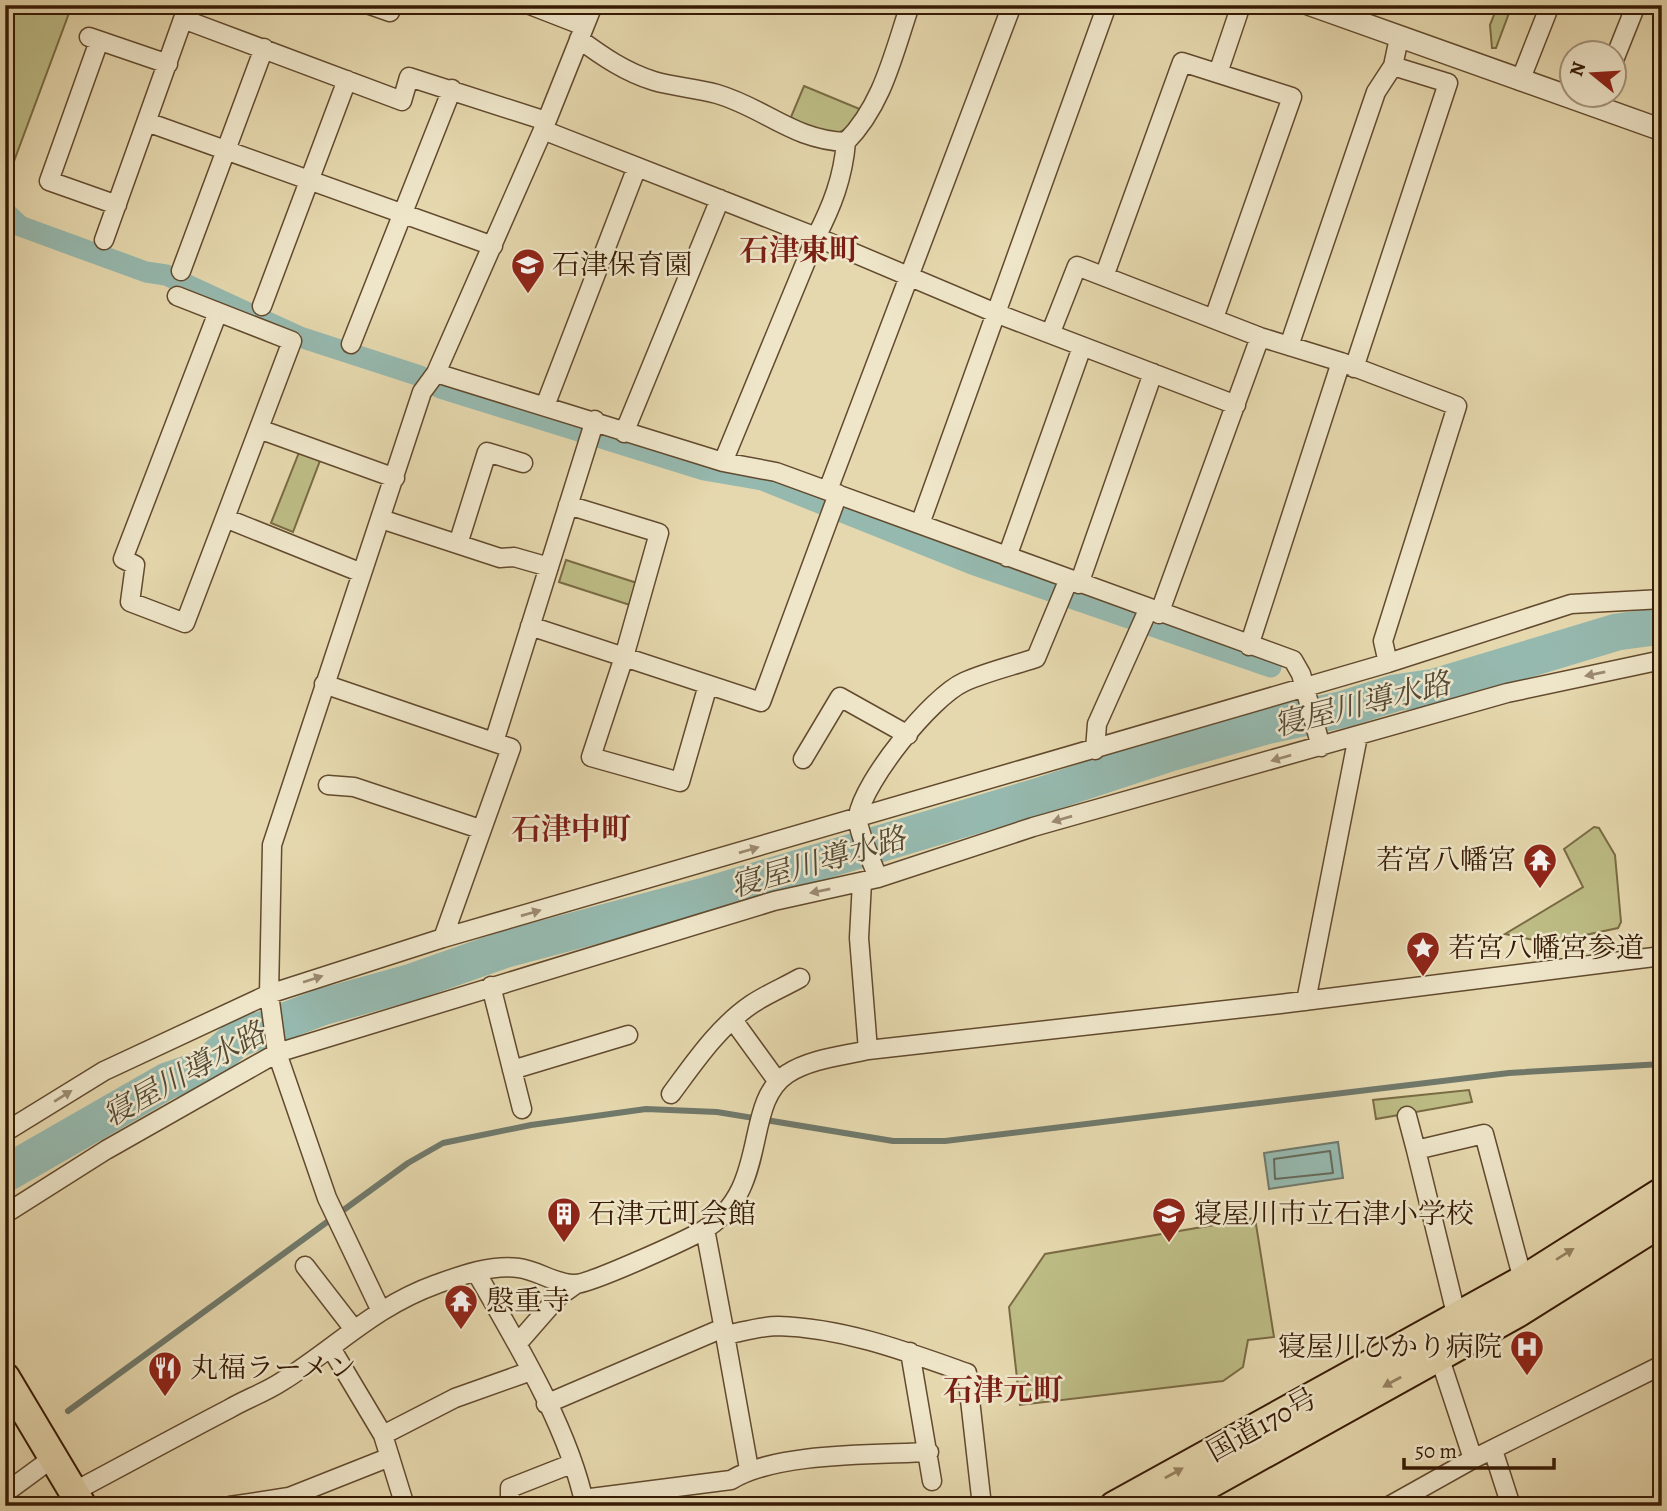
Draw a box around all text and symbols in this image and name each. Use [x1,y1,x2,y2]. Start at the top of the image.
north arrow [1558,38,1628,108]
text: N [1563,58,1592,80]
district label: 石津東町 [739,230,859,270]
school or university icon: 石津保育園 [509,246,547,295]
place label: 石津保育園 [552,246,692,284]
water label: 寝屋川導水路 [1270,662,1456,745]
one-way arrow [1584,669,1606,680]
one-way arrow [1270,753,1292,764]
district label: 石津中町 [511,809,631,849]
one-way arrow [1051,815,1072,825]
water label: 寝屋川導水路 [726,817,912,906]
place label: 若宮八幡宮 [1376,841,1516,879]
temple icon: 若宮八幡宮 [1521,841,1559,890]
one-way arrow [739,844,760,854]
one-way arrow [809,886,831,897]
one-way arrow [520,907,541,917]
place icon: 若宮八幡宮参道 [1404,929,1442,978]
place label: 若宮八幡宮参道 [1448,929,1644,967]
one-way arrow [303,974,324,984]
water label: 寝屋川導水路 [96,1012,274,1135]
one-way arrow [54,1090,73,1103]
building icon: 石津元町会館 [545,1195,583,1244]
place label: 石津元町会館 [588,1195,756,1233]
school or university icon: 寝屋川市立石津小学校 [1150,1195,1188,1244]
place label: 寝屋川市立石津小学校 [1194,1195,1474,1233]
one-way arrow [1555,1247,1574,1260]
temple icon: 慇重寺 [442,1282,480,1331]
place label: 慇重寺 [486,1282,570,1320]
place label: 寝屋川ひかり病院 [1278,1328,1502,1366]
hospital icon: 寝屋川ひかり病院 [1508,1328,1546,1377]
restaurant icon: 丸福ラーメン [146,1349,184,1398]
place label: 丸福ラーメン [190,1349,357,1387]
district label: 石津元町 [943,1370,1063,1410]
one-way arrow [1383,1376,1402,1388]
street label: 国道170号 [1200,1379,1324,1471]
scale bar [1404,1427,1555,1471]
text: 50 m [1415,1437,1457,1465]
one-way arrow [1164,1467,1184,1479]

